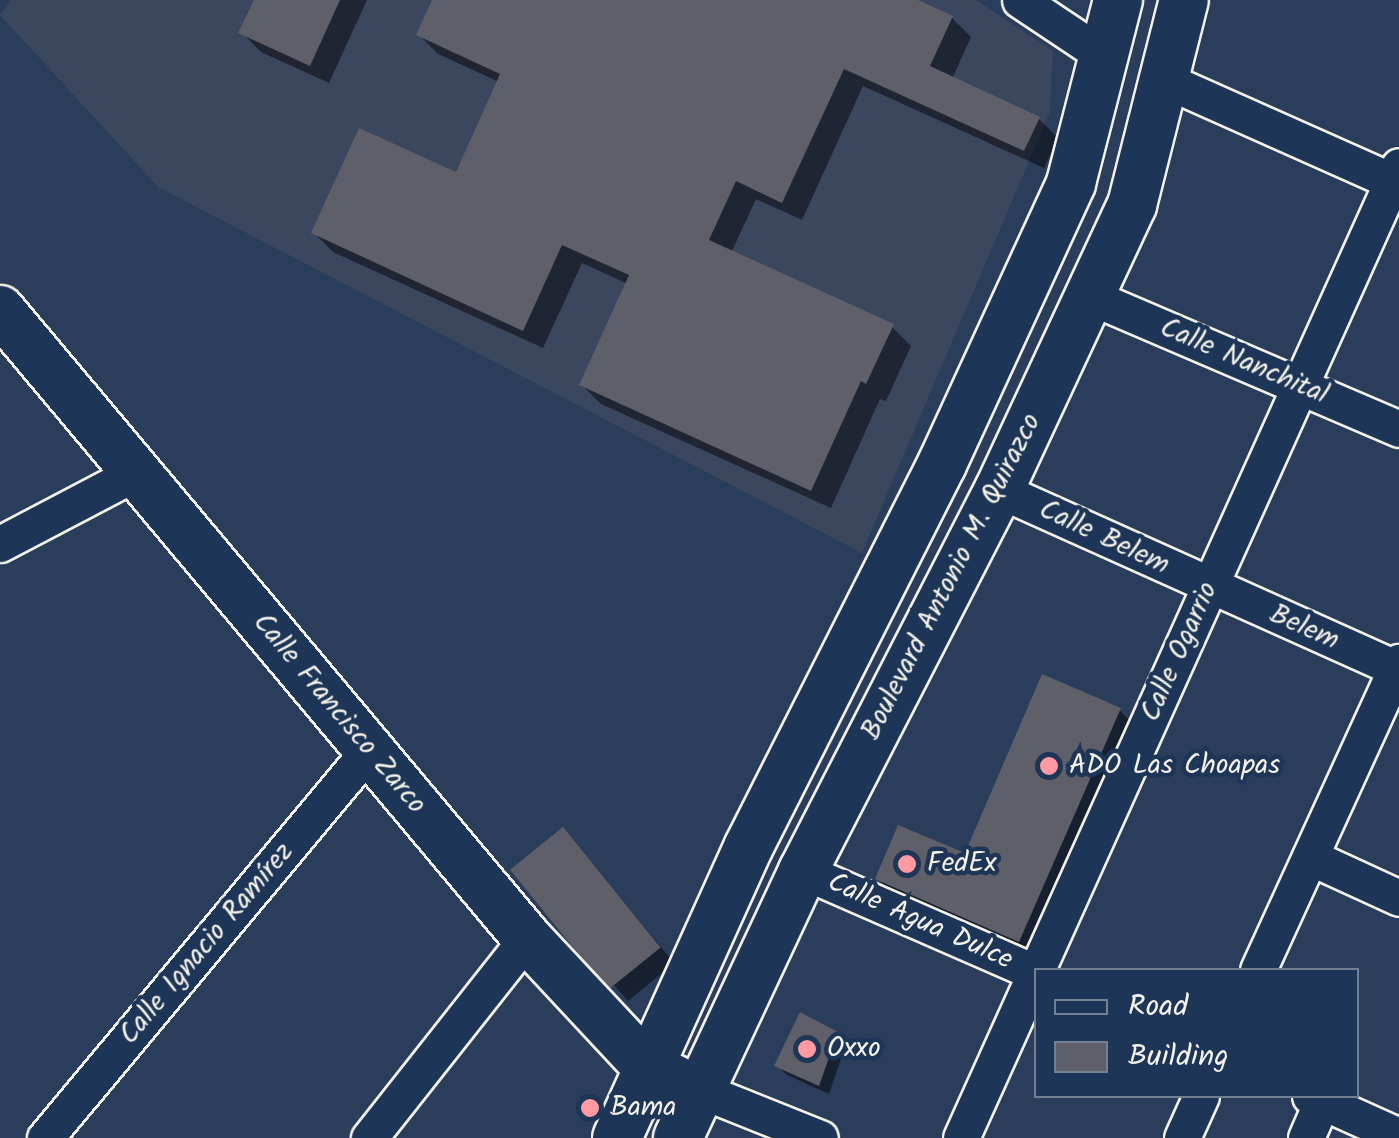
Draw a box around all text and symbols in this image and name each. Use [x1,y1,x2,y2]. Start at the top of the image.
street label: Calle Nanchital [1155,311,1333,413]
street label: Boulevard Antonio M. Quirazco [855,408,1049,746]
street label: Calle Belem [1034,493,1174,583]
street label: Calle Ogarrio [1134,577,1226,727]
street label: Belem [1264,598,1344,658]
street label: Calle Francisco Zarco [245,607,433,821]
place label: ADO Las Choapas [1069,749,1280,783]
marker: ADO Las Choapas [1038,755,1060,777]
street label: Calle Ignacio Ramírez [113,836,301,1052]
place label: FedEx [927,847,997,881]
marker: FedEx [896,853,918,875]
street label: Calle Agua Dulce [822,866,1018,978]
legend [1034,968,1359,1098]
text: Road [1128,983,1188,1031]
place label: Oxxo [827,1032,881,1066]
text: Building [1128,1033,1228,1081]
marker: Oxxo [796,1038,818,1060]
place label: Bama [610,1091,676,1125]
marker: Bama [579,1097,601,1119]

